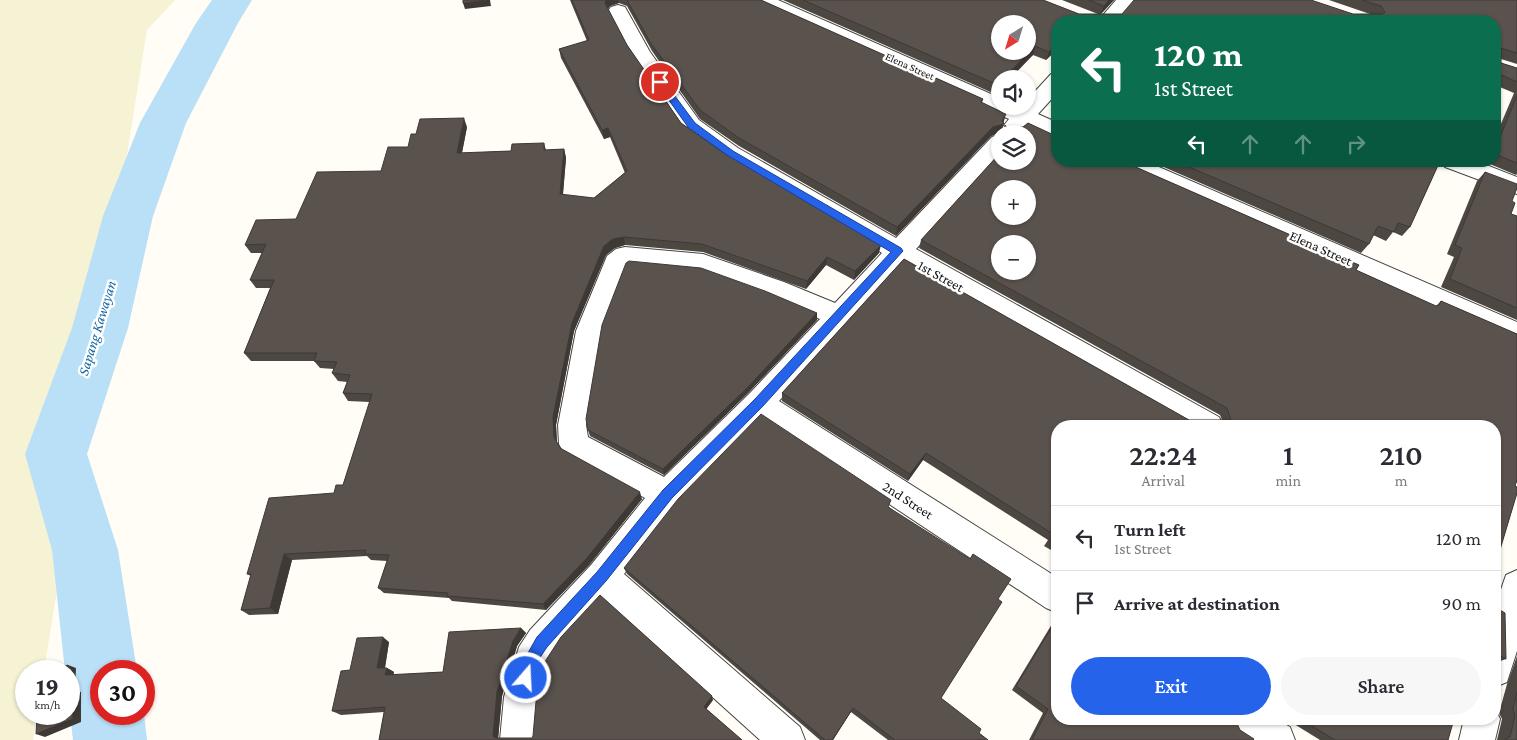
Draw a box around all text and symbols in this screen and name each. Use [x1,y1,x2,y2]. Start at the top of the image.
north arrow [991,15,1036,60]
map controls [991,15,1036,280]
icon: left [1071,35,1136,100]
text: 120 m [1154,35,1243,74]
street label: Elena Street [884,50,937,82]
pin [639,61,681,103]
icon: arrive [646,68,674,96]
button: sound [991,70,1036,115]
text: 1st Street [1154,76,1233,101]
button: layers [991,125,1036,170]
icon: left [1183,130,1211,158]
icon: ahead [1236,130,1264,158]
icon: ahead [1289,130,1317,158]
icon: right [1342,130,1370,158]
button: + [991,180,1036,225]
street label: Elena Street [1287,227,1355,269]
button: − [991,235,1036,280]
street label: 1st Street [915,257,967,295]
water label: Sapang Kawayan [75,278,120,378]
text: 22:24 [1129,438,1197,471]
text: 1 [1283,438,1294,471]
text: 210 [1379,438,1423,471]
text: Arrival [1141,472,1185,489]
text: min [1276,472,1301,489]
text: m [1395,472,1407,489]
street label: 2nd Street [880,478,937,522]
text: Turn left [1114,519,1186,540]
icon: left [1071,524,1099,552]
text: 120 m [1436,528,1481,549]
text: 1st Street [1114,540,1171,557]
icon: arrive [1071,589,1099,617]
text: Arrive at destination [1114,593,1280,614]
text: 90 m [1442,593,1481,614]
position arrow [499,651,551,703]
button: Exit [1071,657,1271,715]
button: Share [1281,657,1481,715]
speed limit sign: 30 [90,660,155,725]
text: 19 [36,673,59,700]
text: km/h [35,698,60,712]

